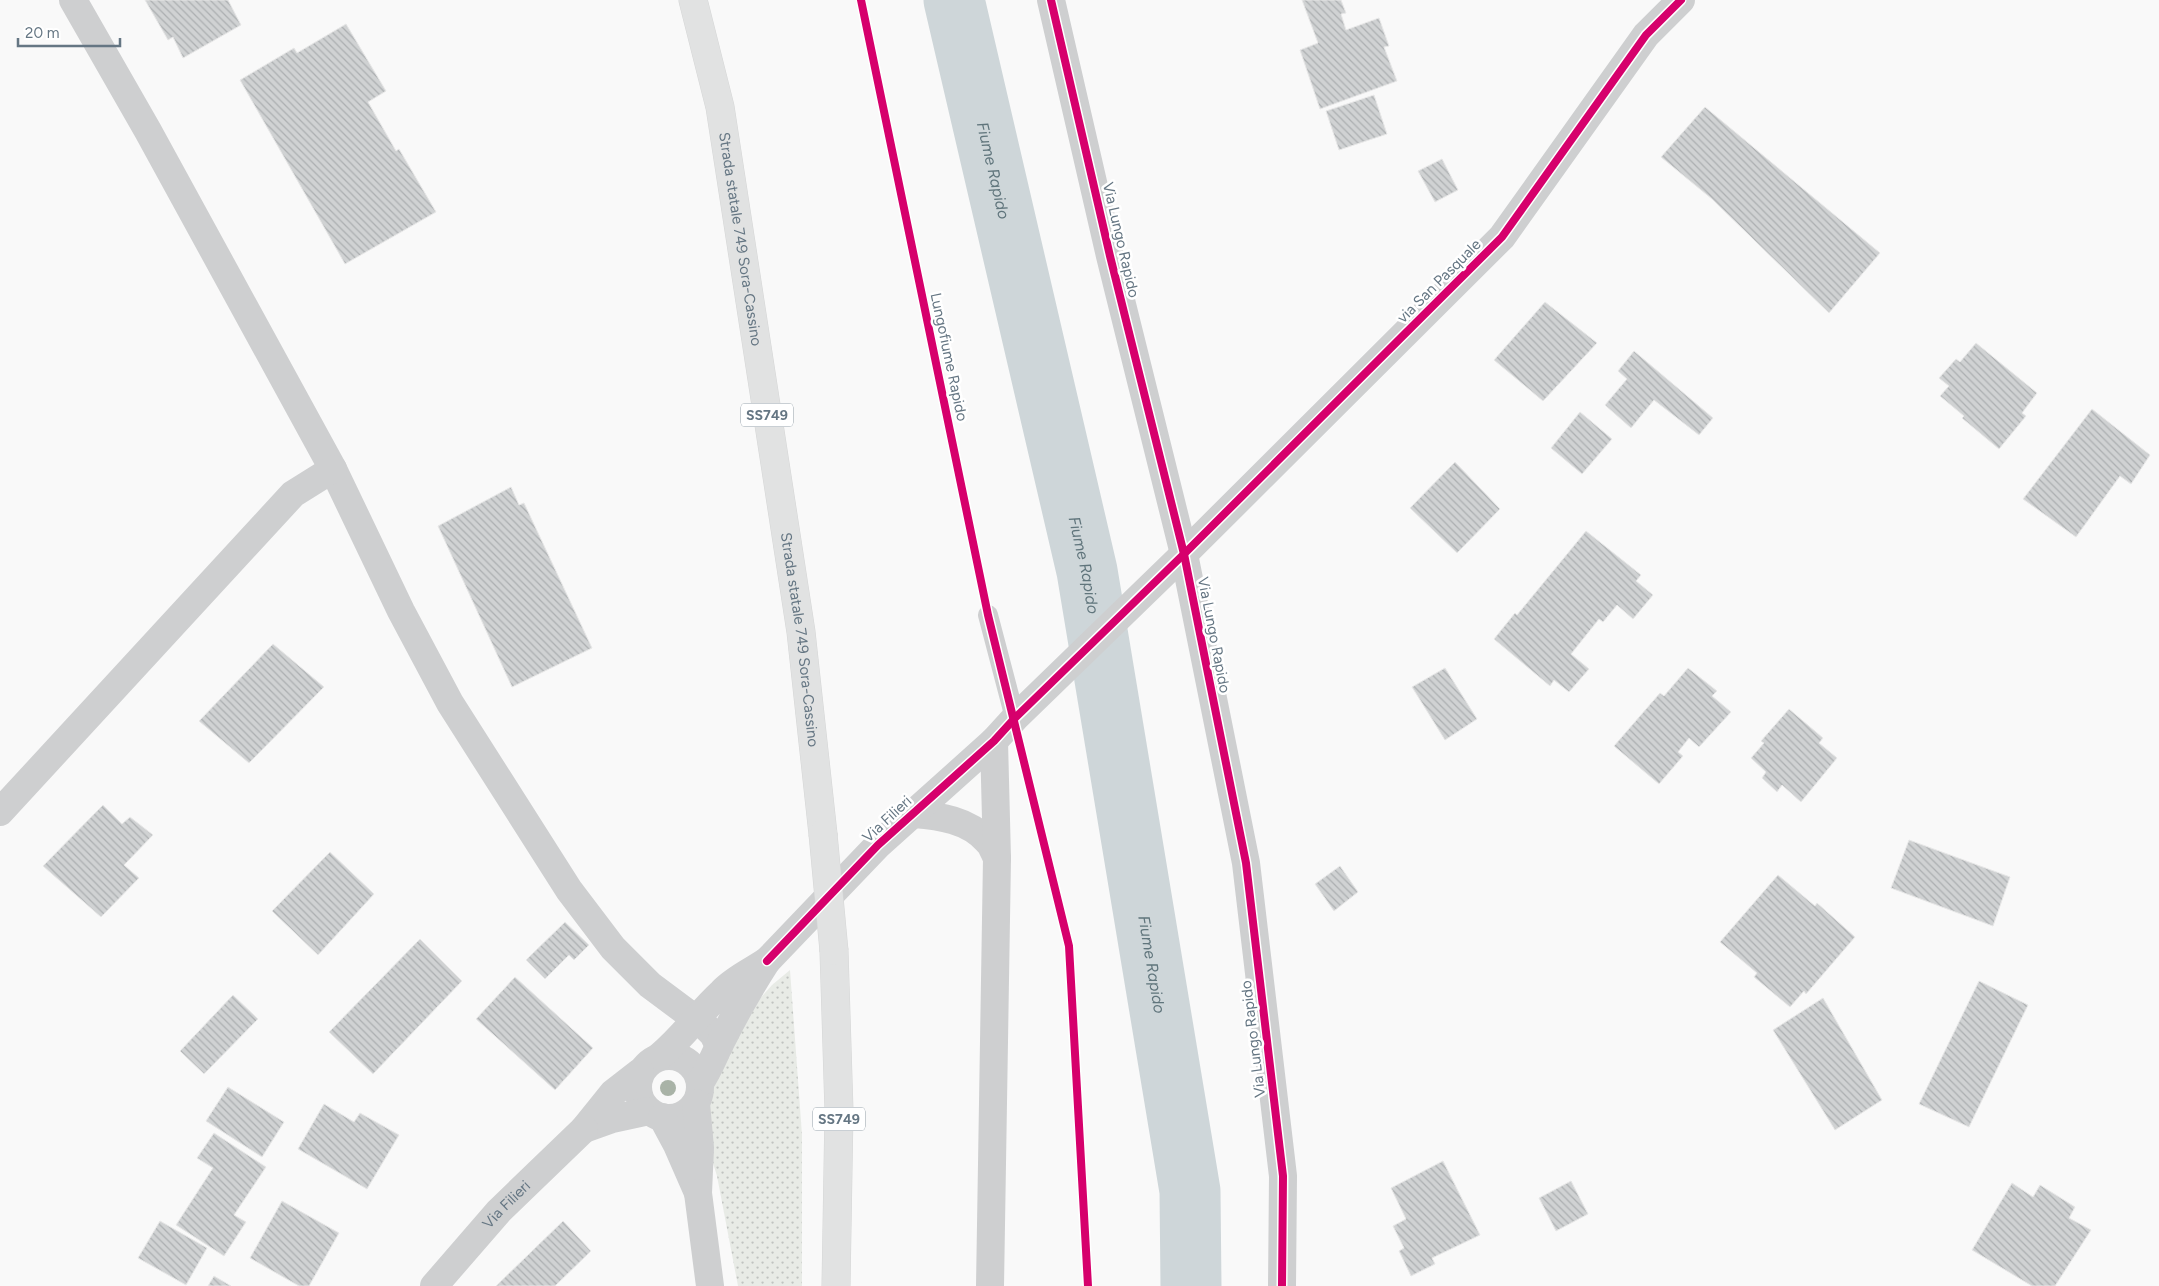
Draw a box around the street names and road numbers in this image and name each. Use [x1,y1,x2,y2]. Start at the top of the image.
street label: Strada statale 749 Sora-Cassino [715,131,766,348]
street label: Via Lungo Rapido [1099,181,1143,300]
street label: via San Pasquale [1393,235,1485,327]
street label: Lungofiume Rapido [927,291,971,423]
road number: SS749 [741,404,793,426]
street label: Strada statale 749 Sora-Cassino [777,531,822,748]
street label: Via Lungo Rapido [1194,575,1234,695]
street label: Via Filieri [859,792,915,846]
street label: Via Lungo Rapido [1237,979,1269,1099]
road number: SS749 [813,1108,865,1130]
street label: Via Filieri [479,1177,534,1232]

